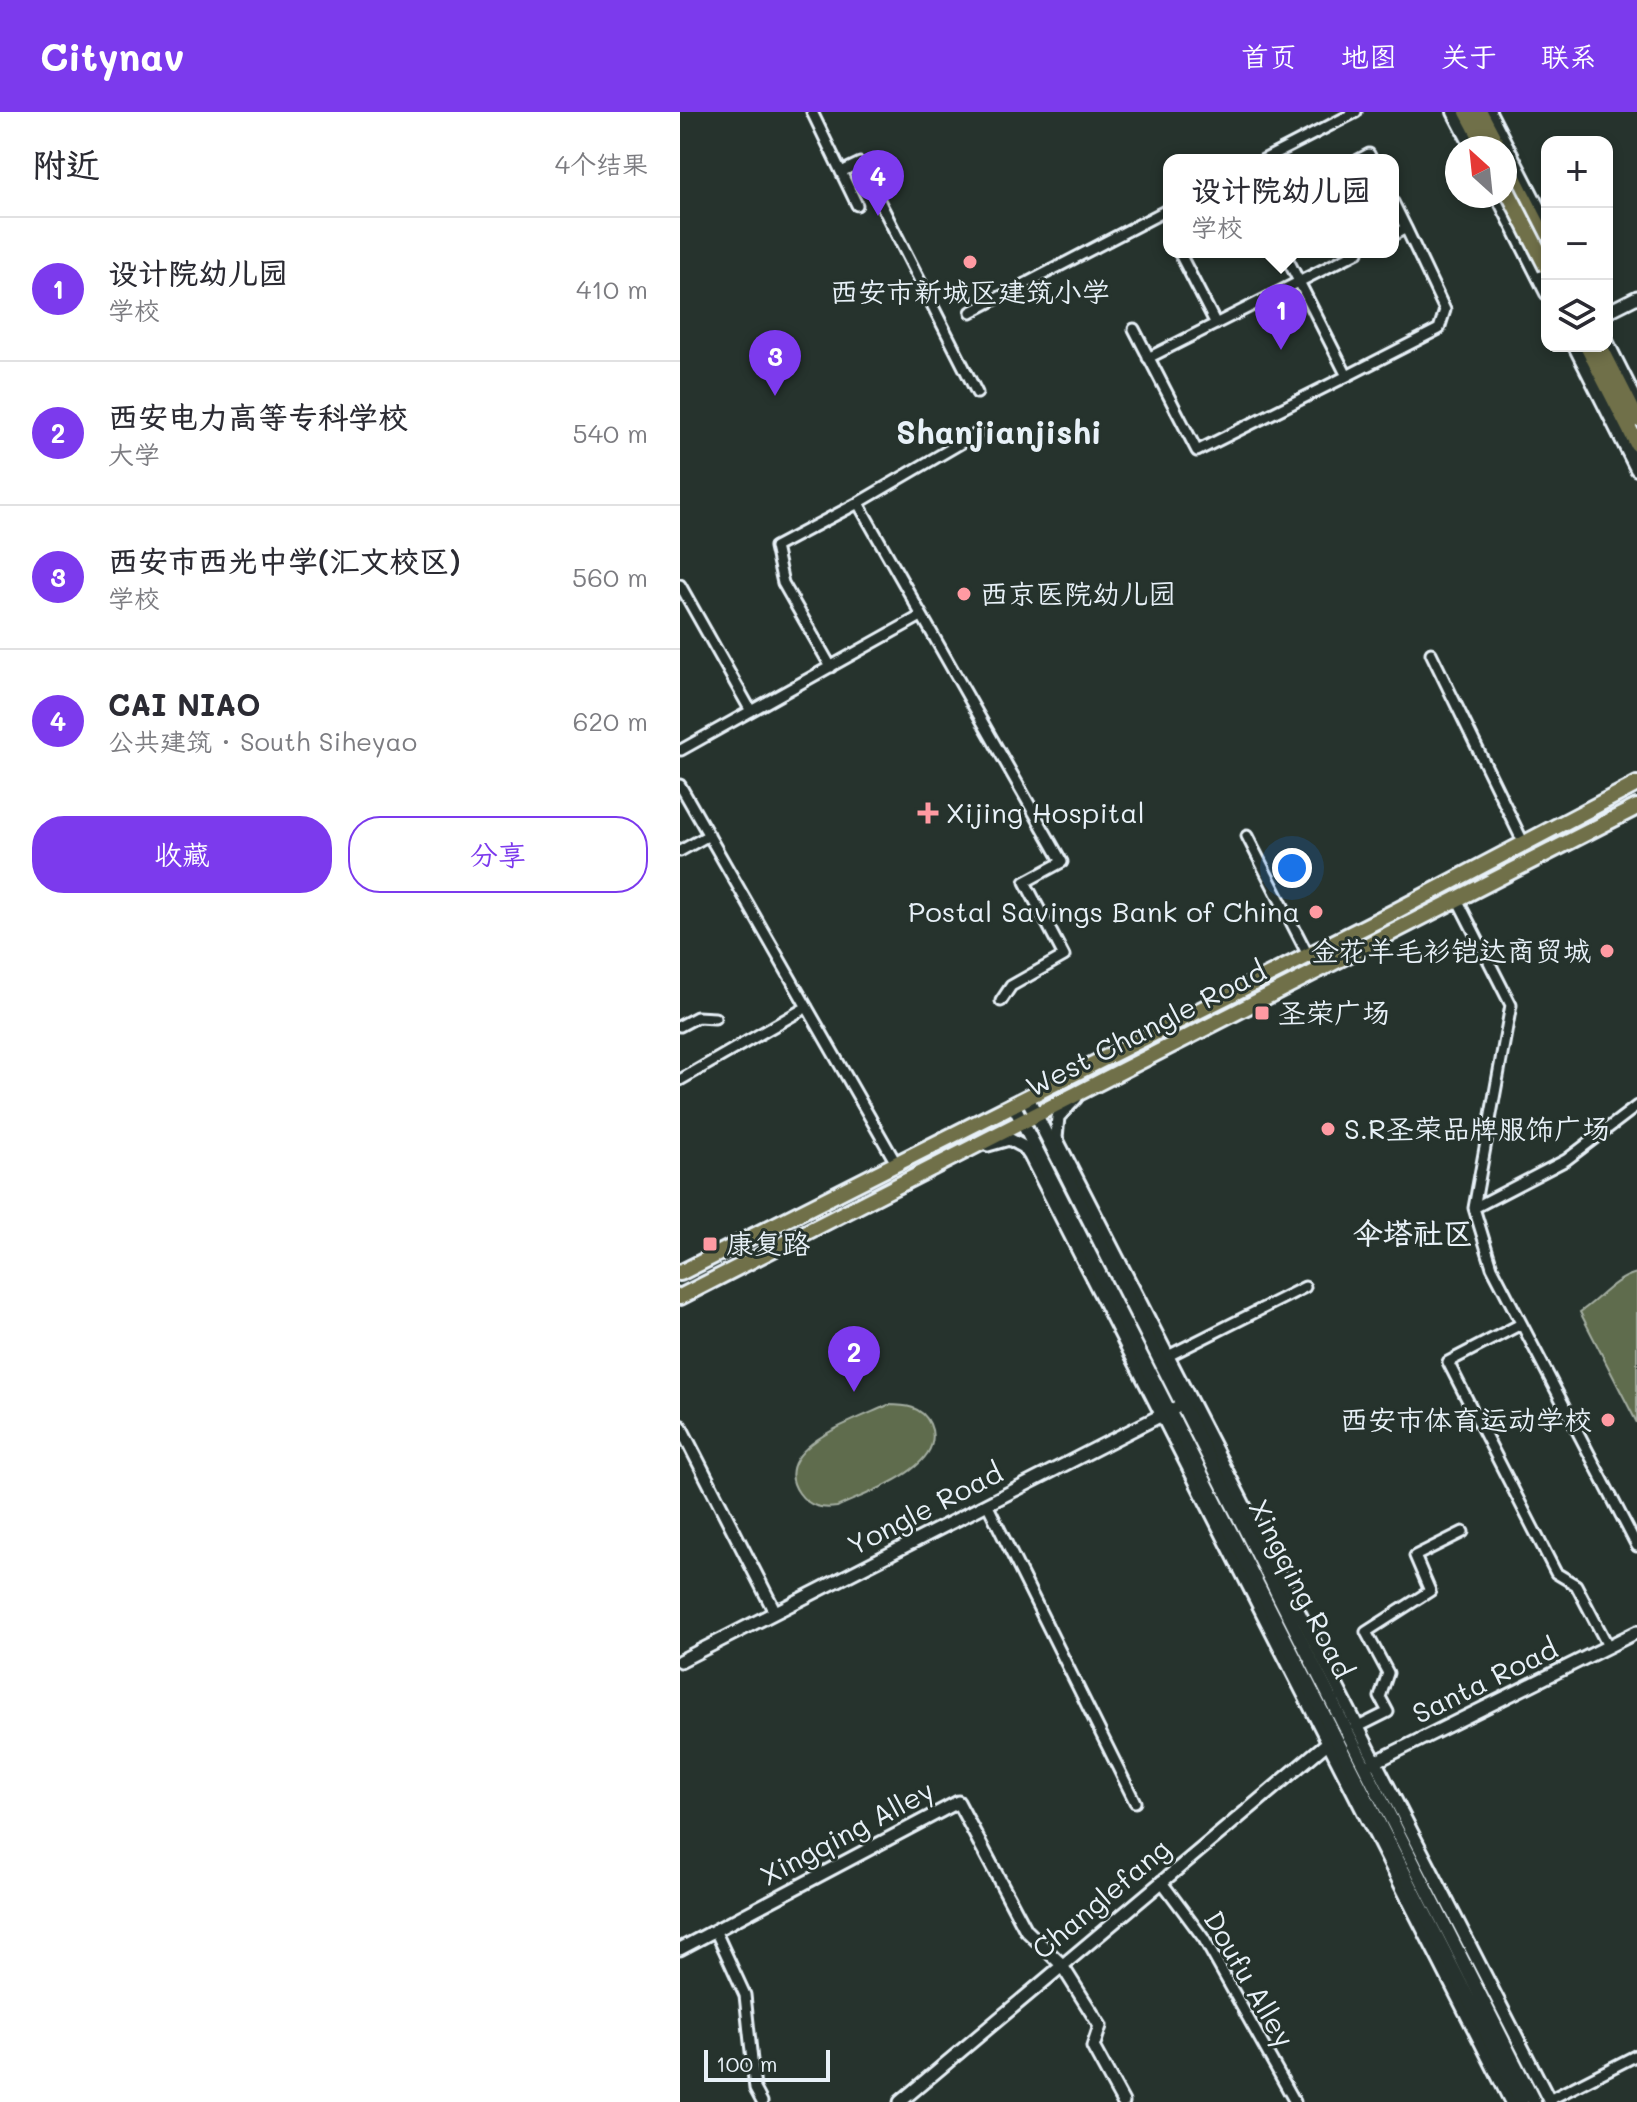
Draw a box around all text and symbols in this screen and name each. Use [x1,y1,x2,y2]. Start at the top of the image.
text: Citynav [40,31,184,81]
text: 首页 [1241,38,1297,74]
text: 地图 [1341,38,1397,74]
text: 关于 [1441,38,1497,74]
text: 联系 [1541,38,1597,74]
north arrow [1445,136,1517,208]
map controls [1541,136,1613,352]
button: + [1541,136,1613,208]
text: 附近 [32,141,100,186]
text: 4个结果 [555,147,648,181]
pin: 4 [852,150,904,216]
popup [1163,154,1399,258]
text: 设计院幼儿园 [1191,169,1371,209]
button: − [1541,208,1613,280]
text: 学校 [1191,210,1243,244]
text: 设计院幼儿园 [108,252,288,292]
marker: 西安市新城区建筑小学 [961,253,979,271]
text: 1 [52,272,64,306]
text: 410 m [576,272,648,306]
place label: 西安市新城区建筑小学 [830,273,1110,309]
button: layers [1541,280,1613,352]
pin: 1 [1255,284,1307,350]
text: 学校 [108,293,160,327]
pin: 3 [749,330,801,396]
text: 西安电力高等专科学校 [108,396,408,436]
district label: Shanjianjishi [896,410,1102,452]
text: 2 [51,416,65,450]
text: 540 m [572,416,648,450]
text: 大学 [108,437,160,471]
text: 西安市西光中学(汇文校区) [108,540,461,580]
text: 3 [50,560,66,594]
text: 560 m [572,560,648,594]
place label: 西京医院幼儿园 [980,575,1176,611]
text: 学校 [108,581,160,615]
marker: 西京医院幼儿园 [955,585,973,603]
text: CAI NIAO [108,684,261,724]
text: 4 [50,704,66,738]
text: 620 m [573,704,648,738]
text: 公共建筑 · South Siheyao [108,724,417,758]
place label: Xijing Hospital [946,794,1145,830]
marker: Xijing Hospital [917,802,939,824]
button: 收藏 [32,816,332,893]
button: 分享 [348,816,648,893]
your location [1272,848,1312,888]
place label: Postal Savings Bank of China [908,893,1300,929]
marker: Postal Savings Bank of China [1307,903,1325,921]
place label: 金花羊毛衫铠达商贸城 [1311,932,1591,968]
marker: 金花羊毛衫铠达商贸城 [1598,942,1616,960]
street label: West Changle Road [1019,952,1272,1104]
place label: 圣荣广场 [1278,994,1390,1030]
marker: 圣荣广场 [1253,1004,1271,1022]
place label: S.R圣荣品牌服饰广场 [1344,1110,1610,1146]
marker: S.R圣荣品牌服饰广场 [1319,1120,1337,1138]
district label: 伞塔社区 [1353,1212,1473,1252]
place label: 康复路 [726,1225,810,1261]
marker: 康复路 [701,1235,719,1253]
pin: 2 [828,1326,880,1392]
place label: 西安市体育运动学校 [1340,1401,1592,1437]
marker: 西安市体育运动学校 [1599,1411,1617,1429]
street label: Yongle Road [841,1454,1008,1563]
street label: Xingqing Road [1241,1493,1362,1684]
street label: Santa Road [1406,1629,1563,1731]
street label: Xingqing Alley [754,1771,940,1893]
street label: Changlefang [1024,1830,1177,1966]
street label: Doufu Alley [1196,1904,1303,2053]
scale bar [704,2046,830,2082]
text: 100 m [716,2049,778,2078]

